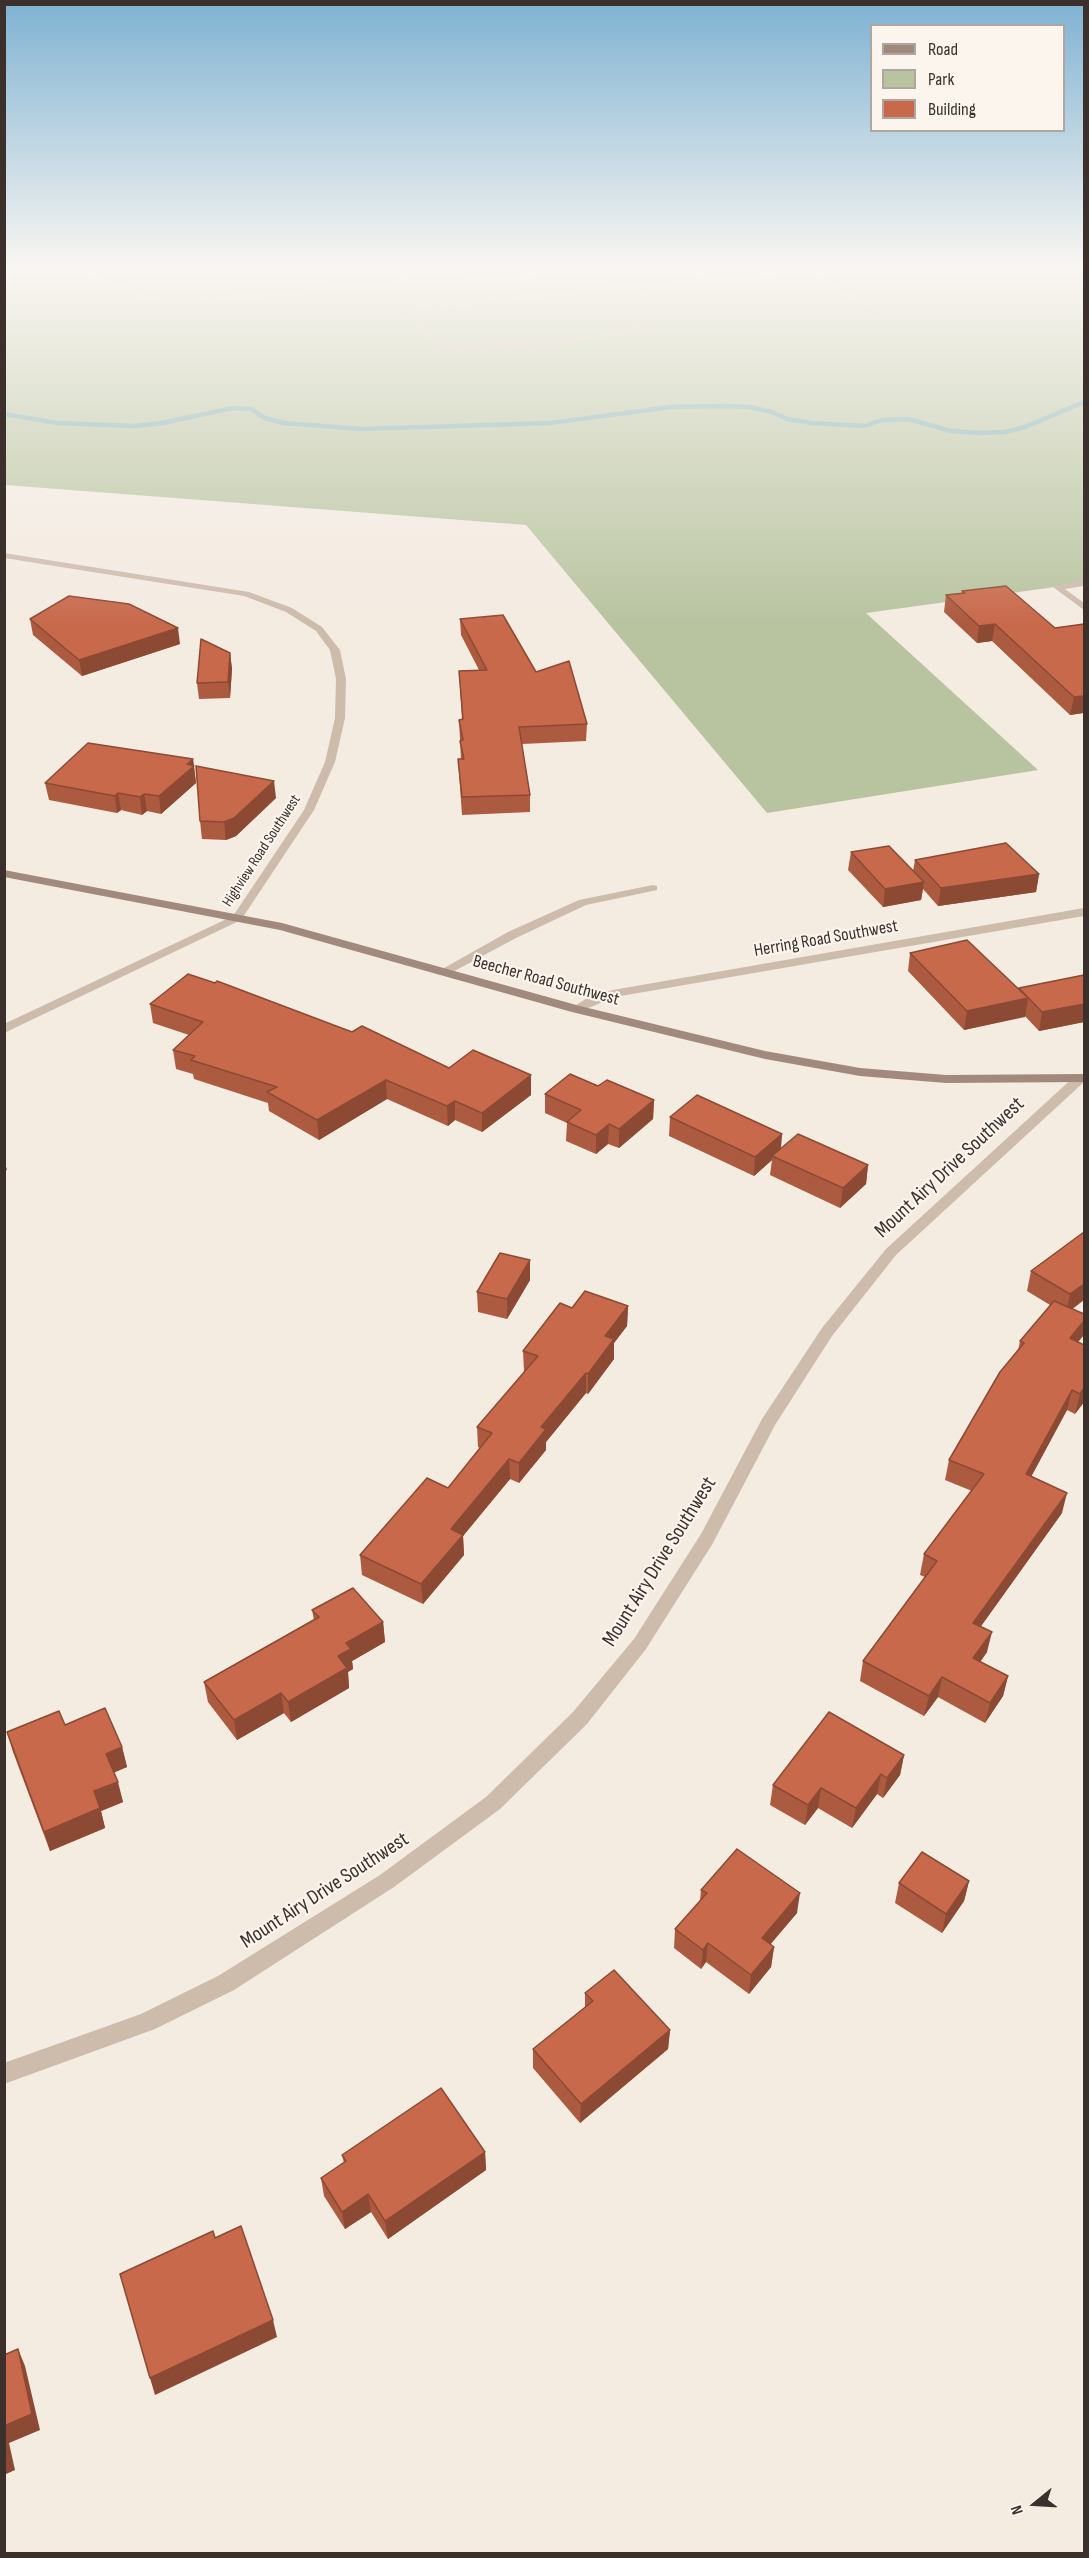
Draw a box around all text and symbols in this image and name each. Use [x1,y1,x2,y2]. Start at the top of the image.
legend [870,24,1065,132]
text: Road [928,39,958,60]
text: Park [928,69,954,90]
text: Building [928,99,976,120]
street label: Highview Road Southwest [219,792,305,910]
street label: Herring Road Southwest [752,916,900,962]
street label: Beecher Road Southwest [470,951,622,1011]
street label: Mount Airy Drive Southwest [870,1092,1030,1244]
street label: Mount Airy Drive Southwest [598,1472,722,1652]
street label: Mount Airy Drive Southwest [236,1827,414,1955]
north arrow [1005,2474,1065,2534]
text: N [1007,2503,1028,2517]

